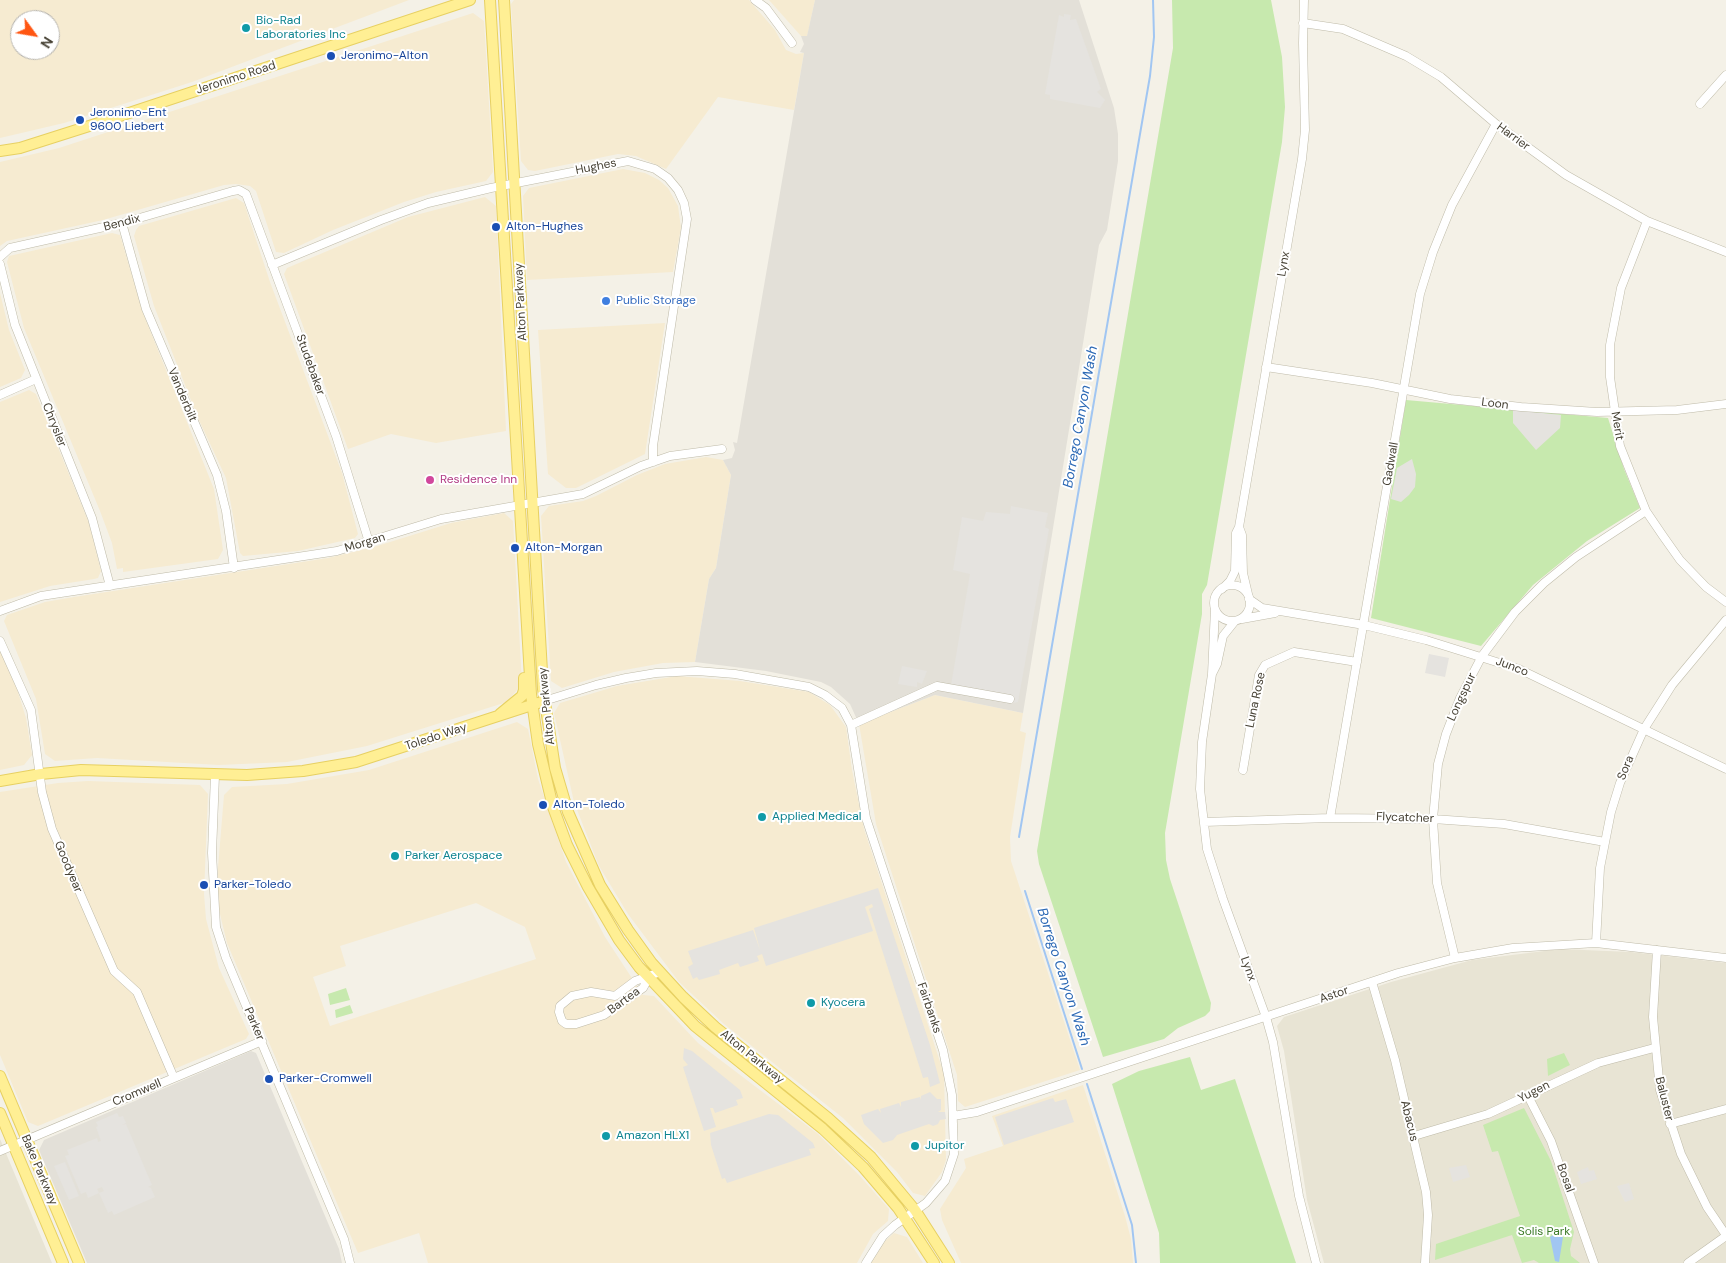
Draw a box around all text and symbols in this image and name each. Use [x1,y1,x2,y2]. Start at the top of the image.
north arrow [10,10,60,60]
place label: Bio-Rad Laboratories Inc [256,14,346,42]
marker: Bio-Rad Laboratories Inc [240,22,252,34]
text: N [37,33,57,52]
place label: Jeronimo-Alton [341,49,428,63]
marker: Jeronimo-Alton [325,50,337,62]
street label: Jeronimo Road [194,58,278,98]
place label: Jeronimo-Ent 9600 Liebert [90,106,167,134]
marker: Jeronimo-Ent 9600 Liebert [74,114,86,126]
street label: Harrier [1494,120,1532,154]
street label: Hughes [574,156,618,178]
street label: Bendix [102,211,142,235]
place label: Alton-Hughes [506,220,583,234]
marker: Alton-Hughes [490,221,502,233]
street label: Lynx [1275,250,1293,278]
street label: Alton Parkway [512,263,530,341]
place label: Public Storage [616,294,696,308]
marker: Public Storage [600,295,612,307]
street label: Studebaker [292,333,328,397]
water label: Borrego Canyon Wash [1060,345,1102,489]
street label: Vanderbilt [164,366,200,424]
street label: Loon [1481,395,1509,413]
street label: Chrysler [39,401,69,449]
street label: Merit [1607,411,1627,441]
street label: Gadwall [1380,441,1402,487]
place label: Residence Inn [440,473,517,487]
marker: Residence Inn [424,474,436,486]
street label: Morgan [343,530,387,556]
place label: Alton-Morgan [525,541,602,555]
marker: Alton-Morgan [509,542,521,554]
street label: Junco [1494,654,1530,680]
street label: Alton Parkway [536,666,558,746]
street label: Luna Rose [1243,671,1269,729]
street label: Longspur [1445,671,1479,723]
street label: Toledo Way [403,720,469,754]
street label: Sora [1615,754,1637,782]
place label: Alton-Toledo [553,798,625,812]
marker: Alton-Toledo [537,799,549,811]
place label: Applied Medical [772,810,861,824]
street label: Flycatcher [1376,810,1434,826]
marker: Applied Medical [756,811,768,823]
street label: Goodyear [51,839,85,895]
place label: Parker Aerospace [405,849,502,863]
marker: Parker Aerospace [389,850,401,862]
place label: Parker-Toledo [214,878,291,892]
marker: Parker-Toledo [198,879,210,891]
water label: Borrego Canyon Wash [1033,906,1093,1048]
street label: Lynx [1237,955,1259,983]
street label: Fairbanks [914,981,944,1035]
street label: Astor [1318,983,1350,1007]
street label: Bartea [605,985,643,1017]
place label: Kyocera [821,996,865,1010]
marker: Kyocera [805,997,817,1009]
street label: Parker [241,1005,267,1043]
street label: Alton Parkway [717,1027,787,1087]
place label: Parker-Cromwell [279,1072,372,1086]
marker: Parker-Cromwell [263,1073,275,1085]
street label: Baluster [1652,1075,1676,1123]
street label: Cromwell [110,1076,164,1110]
street label: Yugen [1516,1078,1552,1106]
street label: Abacus [1397,1099,1421,1143]
place label: Amazon HLX1 [616,1129,689,1143]
marker: Amazon HLX1 [600,1130,612,1142]
street label: Bake Parkway [18,1133,60,1207]
place label: Jupitor [925,1139,964,1153]
marker: Jupitor [909,1140,921,1152]
street label: Bosal [1553,1162,1577,1194]
park label: Solis Park [1518,1225,1570,1239]

